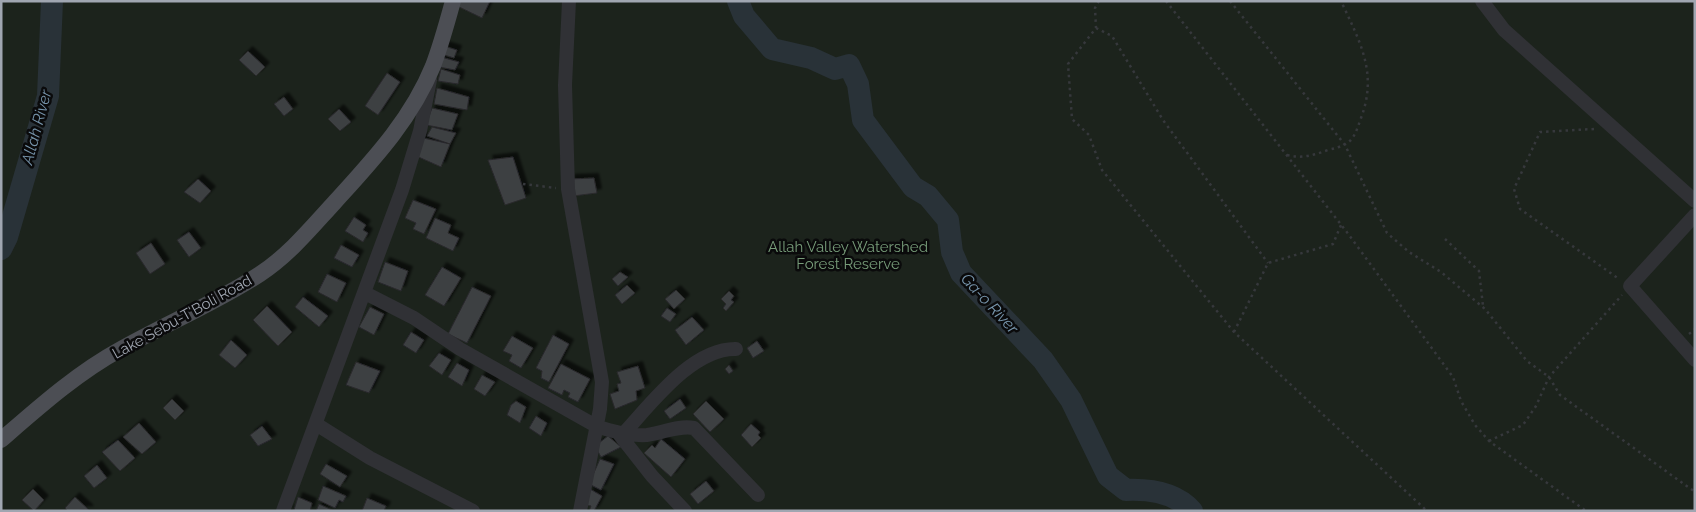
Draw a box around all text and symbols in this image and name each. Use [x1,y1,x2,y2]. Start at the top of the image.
water label: Allah River [17,87,56,167]
park label: Allah Valley Watershed Forest Reserve [768,238,928,273]
water label: Ga-o River [957,269,1023,338]
street label: Lake Sebu-T'Boli Road [109,271,255,363]

